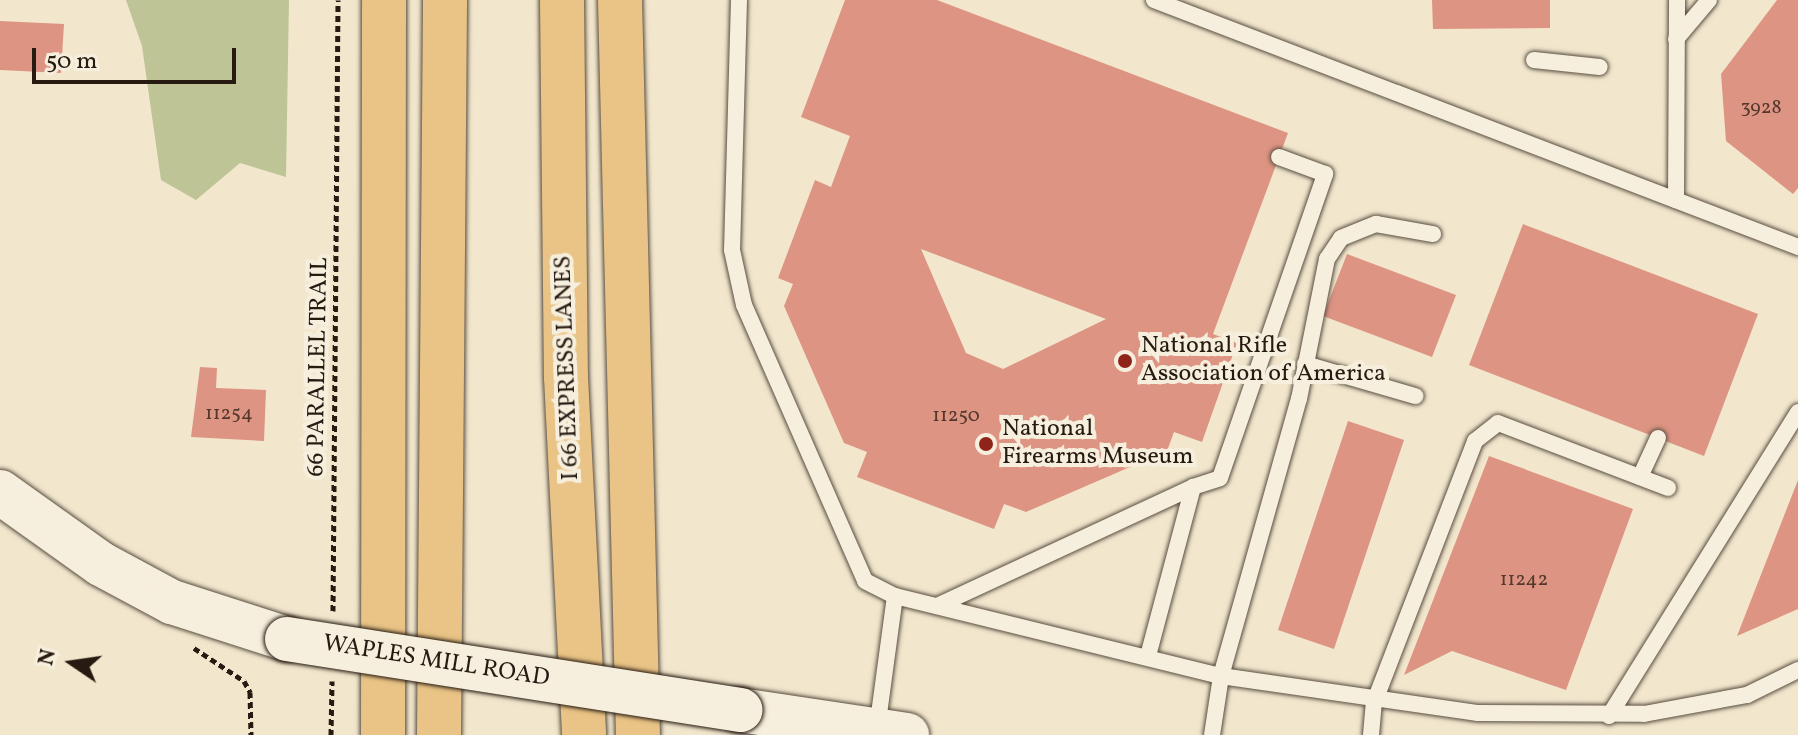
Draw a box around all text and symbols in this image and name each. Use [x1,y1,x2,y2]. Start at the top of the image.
scale bar [36,32,240,82]
text: 50 m [46,45,98,79]
house number: 3928 [1740,96,1782,120]
street label: I 66 EXPRESS LANES [550,255,586,481]
street label: 66 PARALLEL TRAIL [303,257,335,477]
place label: National Rifle Association of America [1141,333,1384,389]
marker: National Rifle Association of America [1116,352,1134,370]
house number: 11254 [205,402,253,426]
house number: 11250 [932,404,980,428]
place label: National Firearms Museum [1002,416,1194,472]
marker: National Firearms Museum [977,435,995,453]
house number: 11242 [1500,568,1548,592]
north arrow [32,623,112,703]
street label: WAPLES MILL ROAD [321,630,551,694]
text: N [31,646,65,669]

